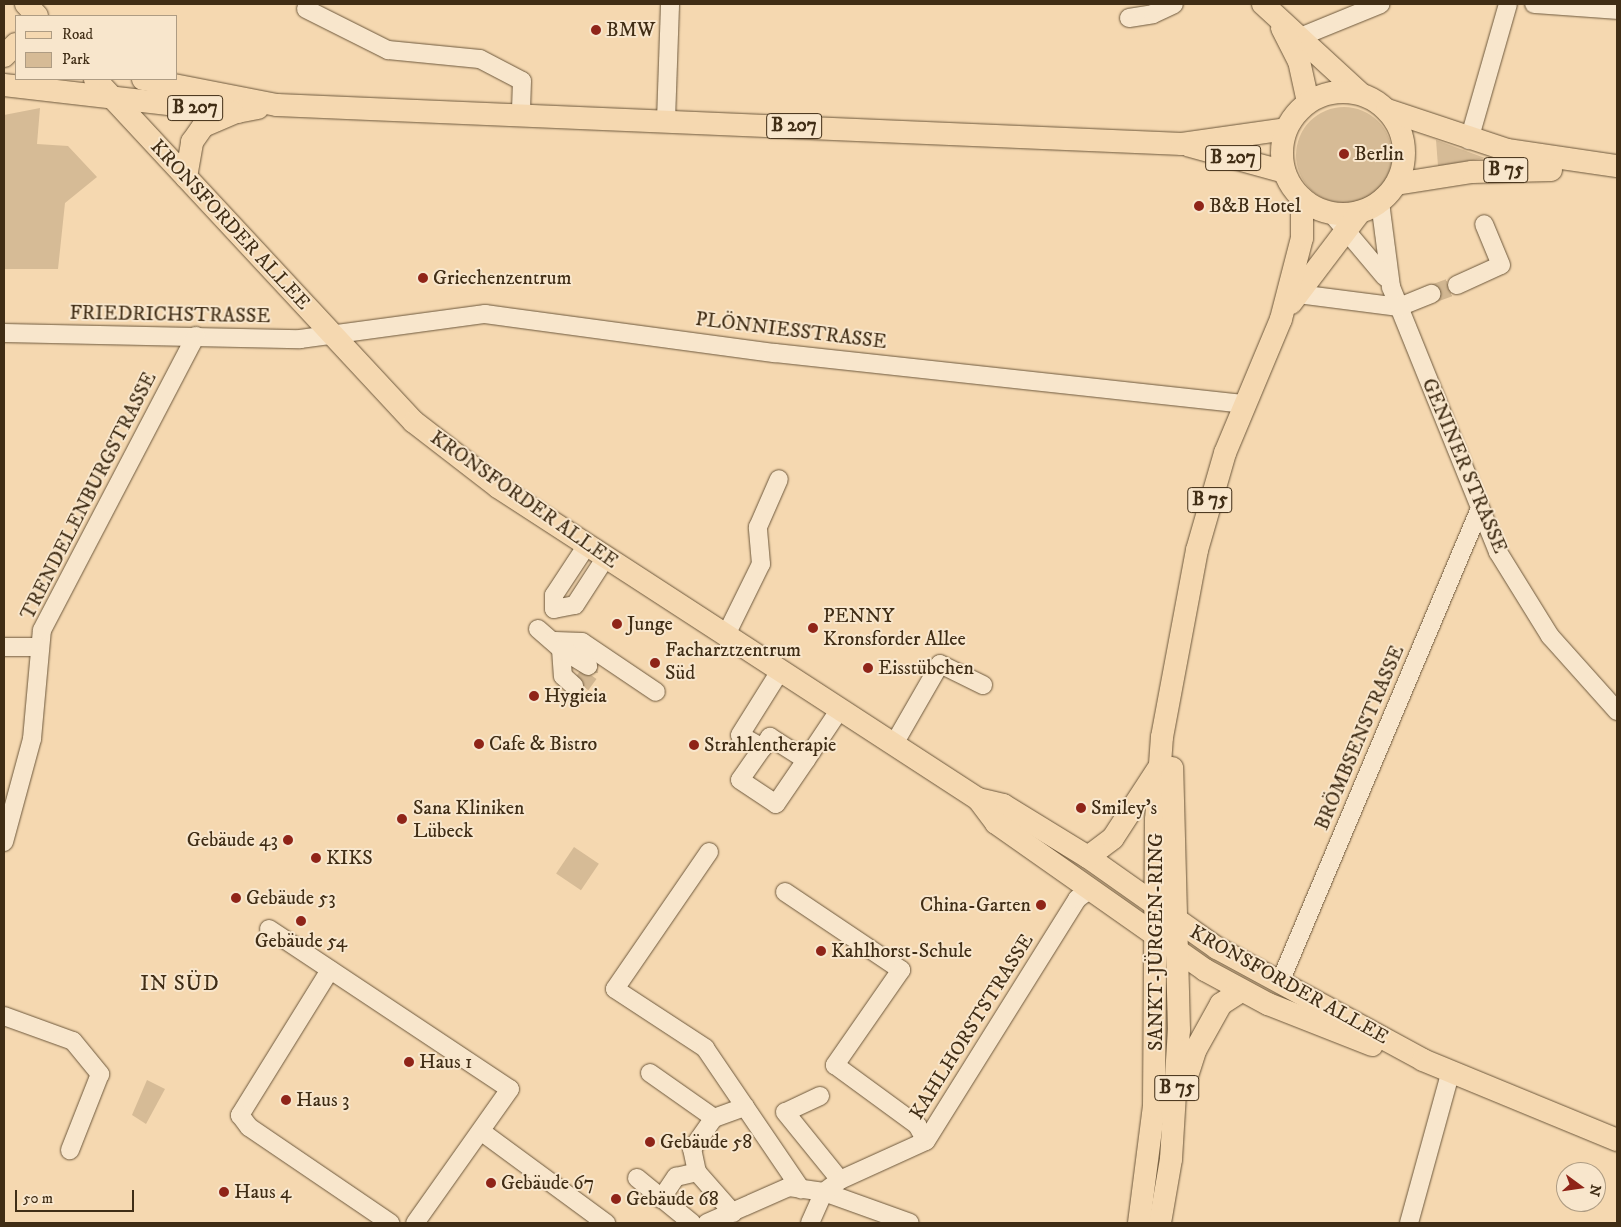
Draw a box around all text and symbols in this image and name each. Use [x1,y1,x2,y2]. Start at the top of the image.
legend [15,15,178,80]
place label: BMW [606,18,655,42]
marker: BMW [590,24,602,36]
text: Road [62,25,93,44]
text: Park [62,50,90,69]
road number: B 207 [166,92,224,125]
road number: B 207 [765,110,823,142]
street label: KRONSFORDER ALLEE [145,135,315,315]
road number: B 207 [1204,142,1262,174]
place label: Berlin [1354,142,1404,166]
marker: Berlin [1338,148,1350,160]
road number: B 75 [1482,154,1530,186]
place label: B&B Hotel [1209,194,1301,218]
marker: B&B Hotel [1193,200,1205,212]
place label: Griechenzentrum [433,266,571,290]
marker: Griechenzentrum [417,272,429,284]
street label: FRIEDRICHSTRASSE [69,301,271,329]
street label: PLÖNNIESSTRASSE [694,307,888,355]
street label: TRENDELENBURGSTRASSE [16,368,162,624]
street label: GENINER STRASSE [1416,375,1512,557]
street label: KRONSFORDER ALLEE [425,426,623,574]
road number: B 75 [1186,484,1234,516]
place label: PENNY Kronsforder Allee [823,604,966,651]
place label: Junge [627,612,673,636]
marker: Junge [611,618,623,630]
marker: PENNY Kronsforder Allee [807,622,819,634]
place label: Facharztzentrum Süd [665,639,801,686]
street label: BRÖMBSENSTRASSE [1310,642,1410,834]
place label: Eisstübchen [878,656,974,680]
marker: Facharztzentrum Süd [649,657,661,669]
marker: Eisstübchen [862,662,874,674]
place label: Hygieia [544,684,607,708]
marker: Hygieia [528,690,540,702]
place label: Cafe & Bistro [489,732,597,756]
place label: Strahlentherapie [704,733,836,757]
marker: Cafe & Bistro [473,738,485,750]
marker: Strahlentherapie [688,739,700,751]
place label: Sana Kliniken Lübeck [413,796,525,843]
place label: Smiley's [1091,796,1157,820]
marker: Smiley's [1075,802,1087,814]
marker: Sana Kliniken Lübeck [395,812,409,826]
place label: Gebäude 43 [187,828,278,852]
street label: SANKT-JÜRGEN-RING [1144,833,1168,1051]
marker: Gebäude 43 [282,834,294,846]
place label: KIKS [326,846,373,870]
marker: KIKS [310,852,322,864]
place label: Gebäude 53 [246,886,336,910]
marker: Gebäude 53 [230,892,242,904]
place label: China-Garten [920,893,1031,917]
marker: China-Garten [1035,899,1047,911]
marker: Gebäude 54 [295,915,307,927]
street label: KRONSFORDER ALLEE [1185,920,1393,1050]
place label: Gebäude 54 [255,929,347,953]
street label: KAHLHORSTSTRASSE [905,930,1039,1124]
place label: Kahlhorst-Schule [831,939,972,963]
marker: Kahlhorst-Schule [815,945,827,957]
district label: IN SÜD [140,971,220,997]
place label: Haus 1 [419,1050,472,1074]
marker: Haus 1 [403,1056,415,1068]
road number: B 75 [1153,1072,1201,1104]
place label: Haus 3 [296,1088,349,1112]
marker: Haus 3 [280,1094,292,1106]
place label: Gebäude 58 [660,1130,752,1154]
marker: Gebäude 58 [644,1136,656,1148]
north arrow [1556,1162,1606,1212]
place label: Gebäude 67 [501,1171,594,1195]
marker: Gebäude 67 [485,1177,497,1189]
scale bar [18,1180,136,1212]
place label: Haus 4 [234,1180,291,1204]
text: N [1584,1183,1605,1198]
marker: Haus 4 [218,1186,230,1198]
place label: Gebäude 68 [626,1187,719,1211]
text: 50 m [23,1189,53,1208]
marker: Gebäude 68 [610,1193,622,1205]

